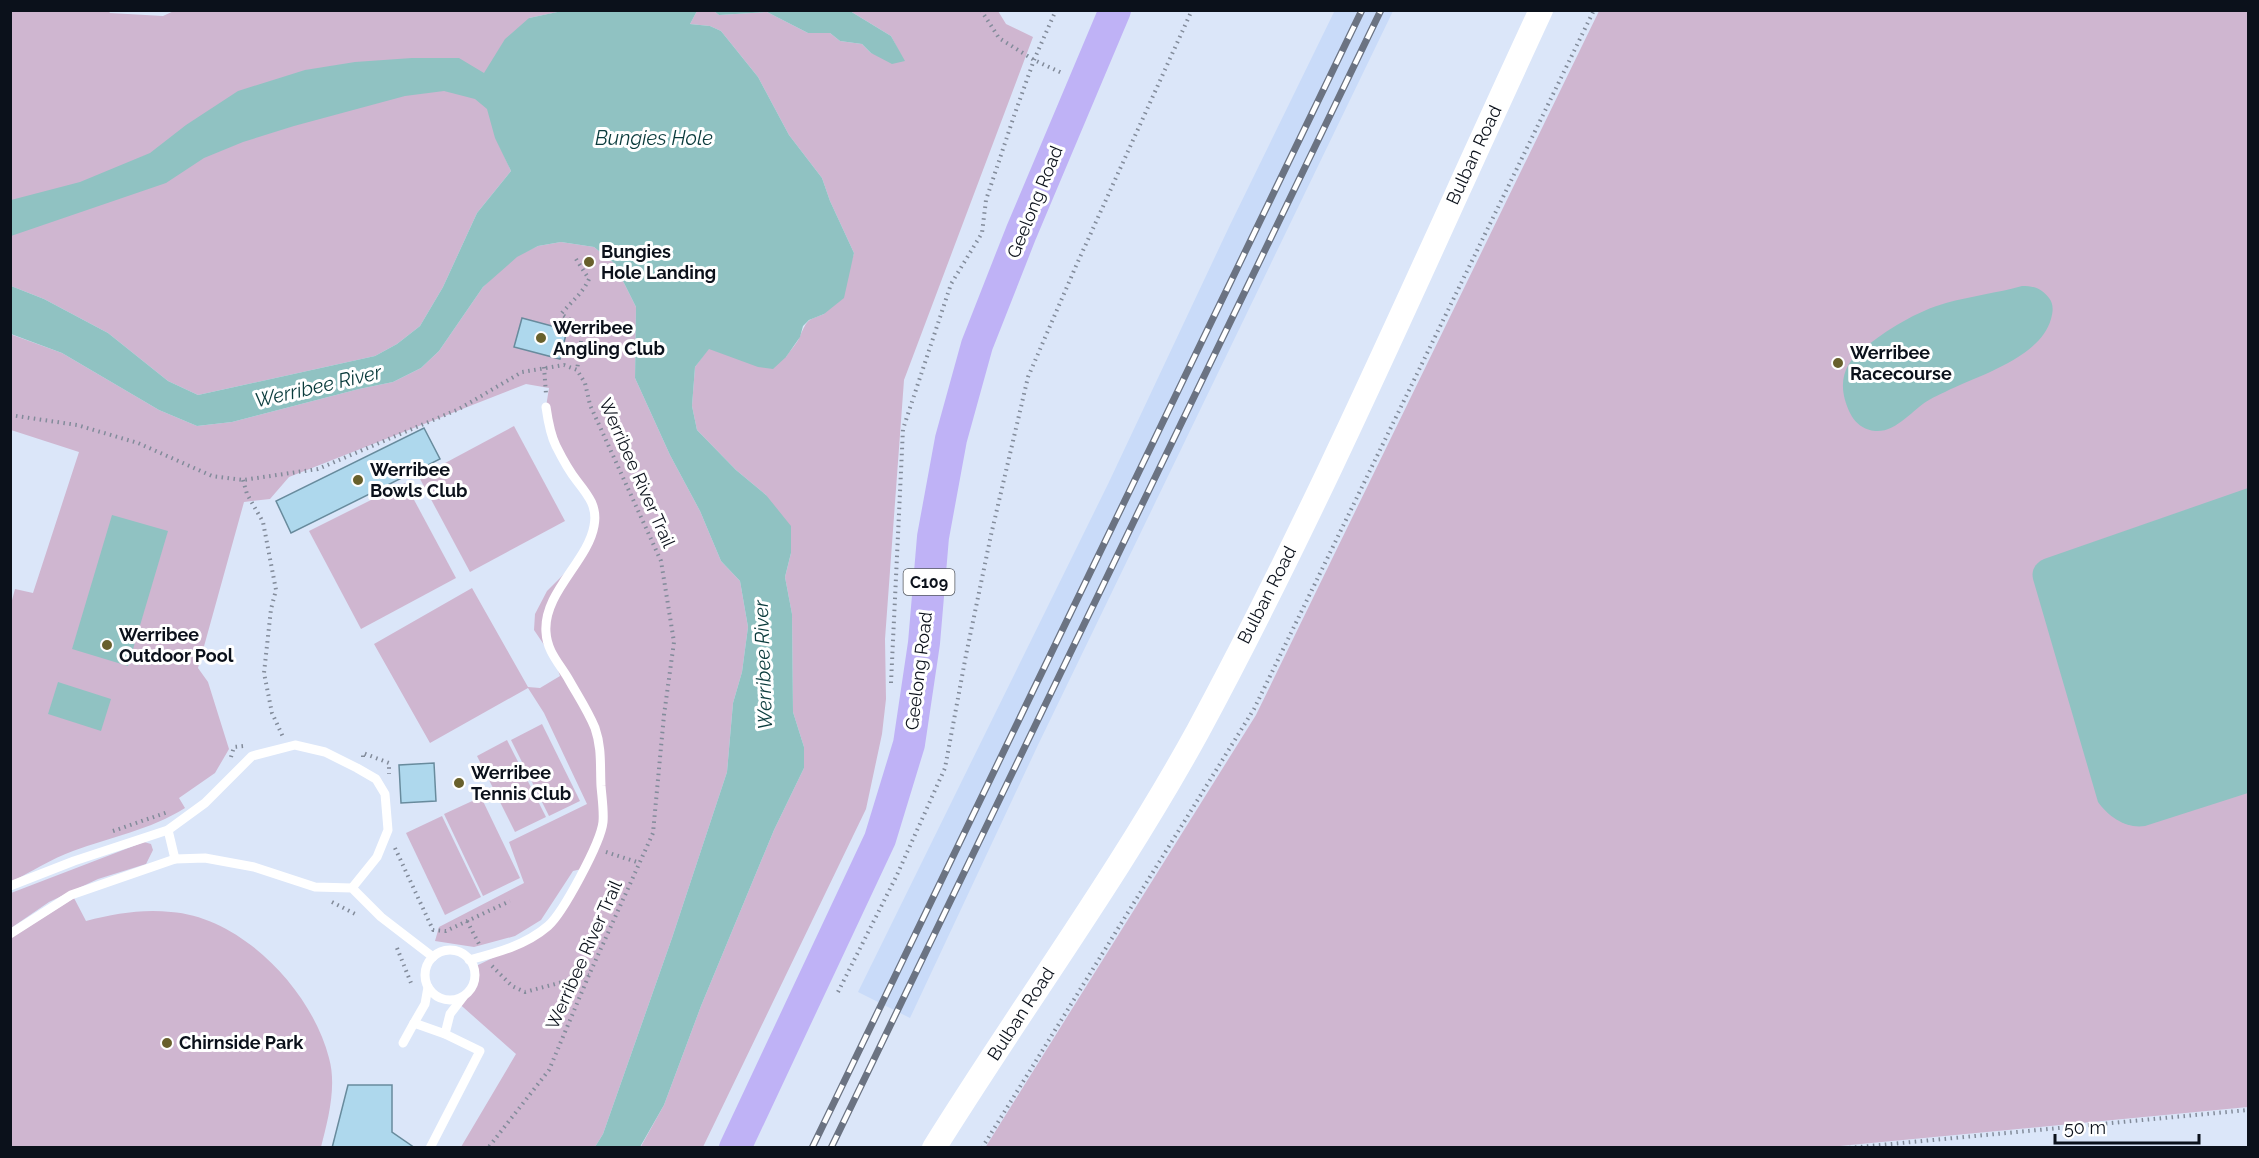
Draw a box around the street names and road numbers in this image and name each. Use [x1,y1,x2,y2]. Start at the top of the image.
street label: Bulban Road [1441,102,1506,208]
street label: Geelong Road [1003,143,1067,261]
street label: Werribee River Trail [595,395,680,551]
street label: Bulban Road [1233,542,1300,647]
road number: C109 [904,569,954,595]
street label: Geelong Road [901,611,936,731]
street label: Werribee River Trail [541,877,626,1033]
street label: Bulban Road [983,963,1058,1064]

